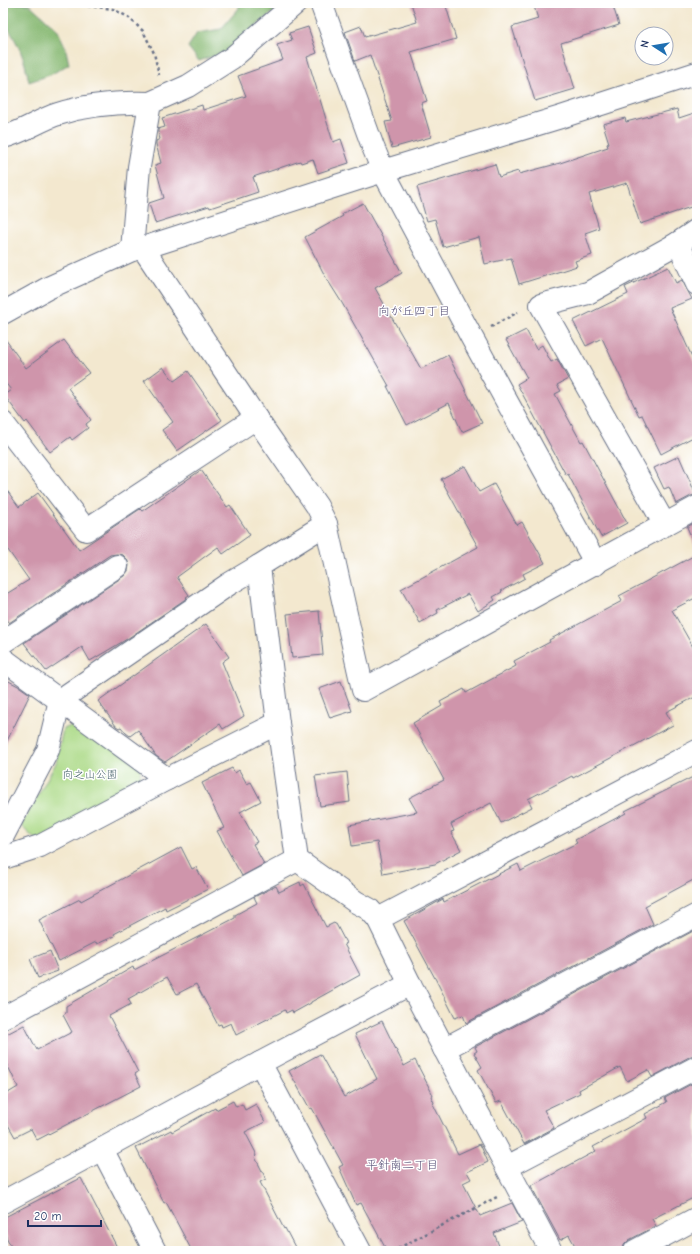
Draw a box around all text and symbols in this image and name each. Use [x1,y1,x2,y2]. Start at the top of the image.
north arrow [634,26,674,66]
text: N [638,39,652,49]
district label: 向が丘四丁目 [378,304,450,318]
park label: 向之山公園 [63,768,118,781]
district label: 平針南二丁目 [366,1158,438,1172]
scale bar [28,1202,101,1228]
text: 20 m [34,1209,62,1223]

